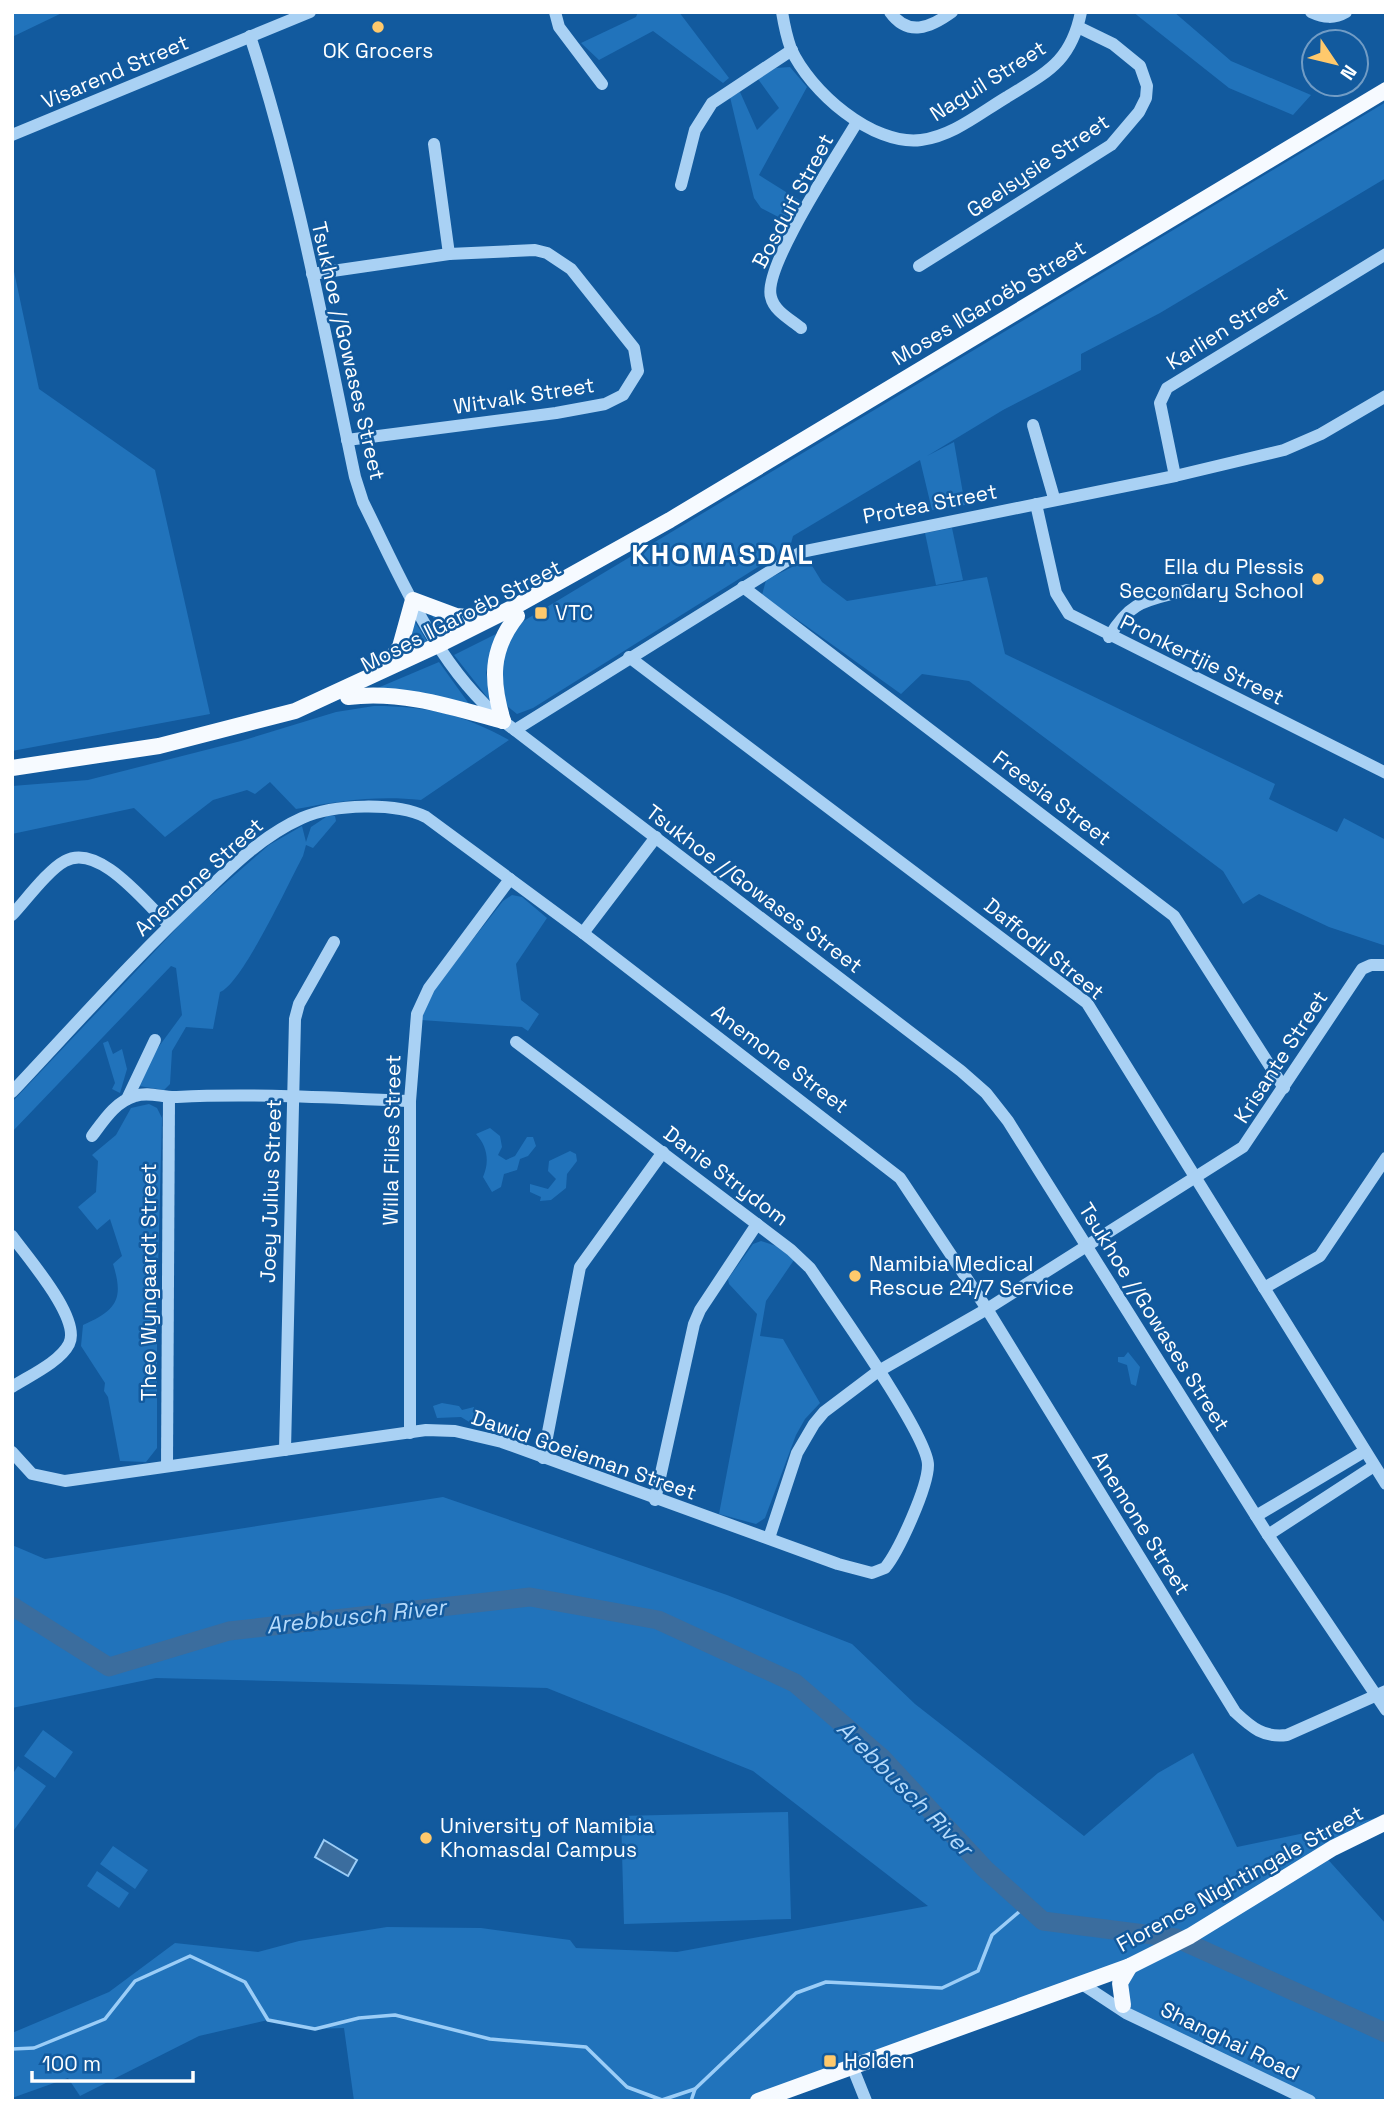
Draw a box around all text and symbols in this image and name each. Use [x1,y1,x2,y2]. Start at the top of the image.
marker: OK Grocers [370,19,386,35]
street label: Visarend Street [37,28,192,115]
north arrow [1300,28,1370,98]
street label: Naguil Street [925,34,1051,127]
place label: OK Grocers [323,37,433,64]
text: N [1335,60,1362,85]
street label: Geelsysie Street [961,108,1114,223]
street label: Bosduif Street [746,129,839,273]
street label: Tsukhoe //Gowases Street [306,219,391,483]
street label: Moses ǁGaroëb Street [887,234,1091,371]
street label: Karlien Street [1161,280,1292,376]
street label: Witvalk Street [452,371,596,420]
street label: Protea Street [861,477,999,530]
district label: KHOMASDAL [631,536,815,572]
street label: Moses ǁGaroëb Street [356,553,566,678]
place label: Ella du Plessis Secondary School [1119,553,1304,604]
marker: Ella du Plessis Secondary School [1310,571,1326,587]
place label: VTC [555,599,593,626]
marker: VTC [533,605,549,621]
street label: Pronkertjie Street [1116,608,1289,711]
street label: Freesia Street [988,744,1117,851]
street label: Tsukhoe //Gowases Street [641,798,868,979]
street label: Anemone Street [129,812,269,942]
street label: Daffodil Street [979,892,1110,1005]
street label: Krisante Street [1228,985,1334,1128]
street label: Anemone Street [707,998,854,1119]
street label: Willa Filies Street [377,1054,406,1226]
street label: Joey Julius Street [254,1098,287,1283]
street label: Danie Strydom [658,1120,794,1231]
street label: Theo Wyngaardt Street [135,1163,162,1401]
street label: Tsukhoe //Gowases Street [1073,1197,1236,1436]
place label: Namibia Medical Rescue 24/7 Service [869,1250,1074,1301]
marker: Namibia Medical Rescue 24/7 Service [847,1268,863,1284]
street label: Dawid Goeieman Street [468,1403,700,1506]
street label: Anemone Street [1086,1446,1196,1600]
water label: Arebbusch River [265,1591,450,1640]
water label: Arebbusch River [831,1714,981,1864]
street label: Florence Nightingale Street [1112,1799,1368,1958]
place label: University of Namibia Khomasdal Campus [440,1812,654,1863]
marker: University of Namibia Khomasdal Campus [418,1830,434,1846]
street label: Shanghai Road [1156,1995,1304,2086]
scale bar [32,2039,192,2084]
place label: Holden [844,2047,915,2074]
text: 100 m [42,2050,101,2077]
marker: Holden [822,2053,838,2069]

